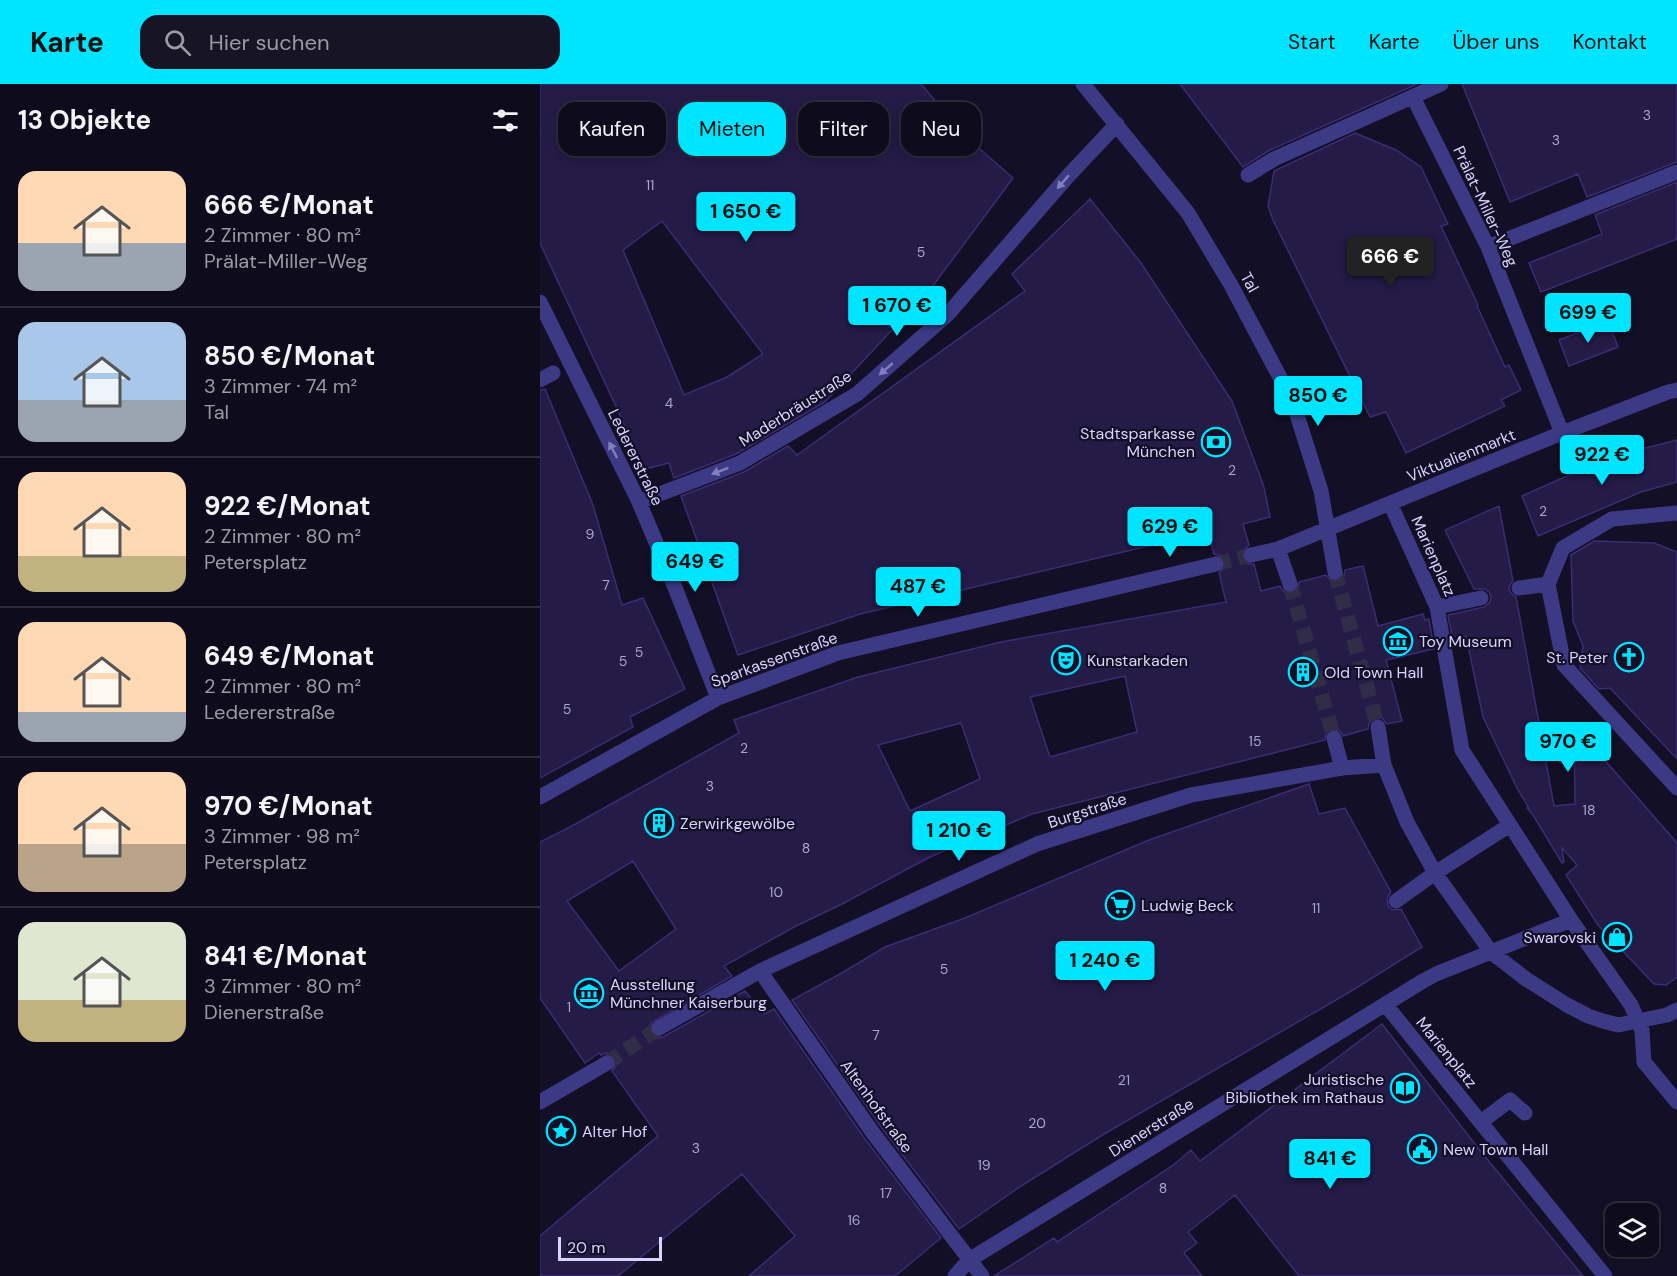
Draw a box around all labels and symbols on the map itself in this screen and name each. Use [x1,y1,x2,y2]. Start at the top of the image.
house number: 3 [1643,106,1651,124]
house number: 3 [1552,131,1560,149]
street label: Prälat-Miller-Weg [1448,142,1523,270]
one-way arrow [1057,174,1070,189]
house number: 11 [646,176,654,194]
pin: 1 650 € [691,192,801,243]
pin: 666 € [1348,237,1432,288]
house number: 5 [917,243,925,261]
street label: Tal [1236,268,1264,296]
pin: 1 670 € [842,286,952,337]
pin: 699 € [1546,293,1630,344]
one-way arrow [878,362,893,376]
street label: Maderbräustraße [735,365,856,452]
pin: 850 € [1276,376,1360,427]
house number: 4 [665,394,674,412]
street label: Ledererstraße [603,405,668,509]
place label: Stadtsparkasse München [1080,423,1195,462]
street label: Viktualienmarkt [1404,424,1519,487]
bank icon: Stadtsparkasse München [1200,426,1232,458]
pin: 922 € [1560,435,1644,486]
one-way arrow [608,441,618,458]
house number: 2 [1228,461,1236,479]
one-way arrow [711,466,729,476]
house number: 2 [1539,502,1547,520]
pin: 629 € [1128,507,1212,558]
street label: Marienplatz [1406,513,1461,600]
house number: 9 [586,525,595,543]
pin: 649 € [653,542,737,593]
pin: 487 € [876,567,960,618]
house number: 7 [602,576,610,594]
museum icon: Toy Museum [1382,625,1414,657]
street label: Sparkassenstraße [708,627,840,692]
place label: Toy Museum [1419,631,1512,652]
church icon: St. Peter [1613,641,1645,673]
house number: 5 [635,643,643,661]
theatre icon: Kunstarkaden [1050,644,1082,676]
place label: St. Peter [1546,647,1608,668]
place label: Kunstarkaden [1087,650,1188,671]
house number: 5 [619,652,627,670]
building icon: Old Town Hall [1287,656,1319,688]
place label: Old Town Hall [1324,662,1423,683]
house number: 5 [563,700,571,718]
pin: 970 € [1526,722,1610,773]
house number: 15 [1249,732,1261,750]
house number: 2 [740,739,748,757]
house number: 3 [706,777,714,795]
street label: Burgstraße [1045,788,1129,833]
house number: 18 [1583,801,1595,819]
building icon: Zerwirkgewölbe [643,807,675,839]
pin: 1 210 € [904,811,1014,862]
place label: Zerwirkgewölbe [680,813,795,834]
house number: 8 [802,839,810,857]
house number: 10 [769,883,783,901]
supermarket icon: Ludwig Beck [1104,889,1136,921]
place label: Ludwig Beck [1141,895,1234,916]
house number: 11 [1312,899,1320,917]
shop icon: Swarovski [1601,921,1633,953]
place label: Swarovski [1523,927,1596,948]
pin: 1 240 € [1050,941,1160,992]
house number: 5 [940,960,948,978]
place label: Ausstellung Münchner Kaiserburg [610,974,767,1013]
museum icon: Ausstellung Münchner Kaiserburg [573,977,605,1009]
house number: 1 [567,998,571,1016]
street label: Marienplatz [1411,1012,1482,1092]
house number: 7 [872,1026,880,1044]
street label: Altenhofstraße [836,1055,918,1157]
place label: Juristische Bibliothek im Rathaus [1226,1069,1384,1108]
house number: 21 [1118,1071,1130,1089]
library icon: Juristische Bibliothek im Rathaus [1389,1072,1421,1104]
street label: Dienerstraße [1105,1093,1198,1162]
house number: 20 [1028,1114,1046,1132]
place icon: Alter Hof [545,1115,577,1147]
place label: Alter Hof [582,1121,647,1142]
public building icon: New Town Hall [1406,1133,1438,1165]
house number: 3 [692,1139,700,1157]
pin: 841 € [1288,1139,1372,1190]
place label: New Town Hall [1443,1139,1548,1160]
house number: 19 [977,1156,991,1174]
house number: 8 [1159,1179,1167,1197]
house number: 17 [880,1184,892,1202]
house number: 16 [847,1211,861,1229]
scale bar [558,1234,662,1262]

